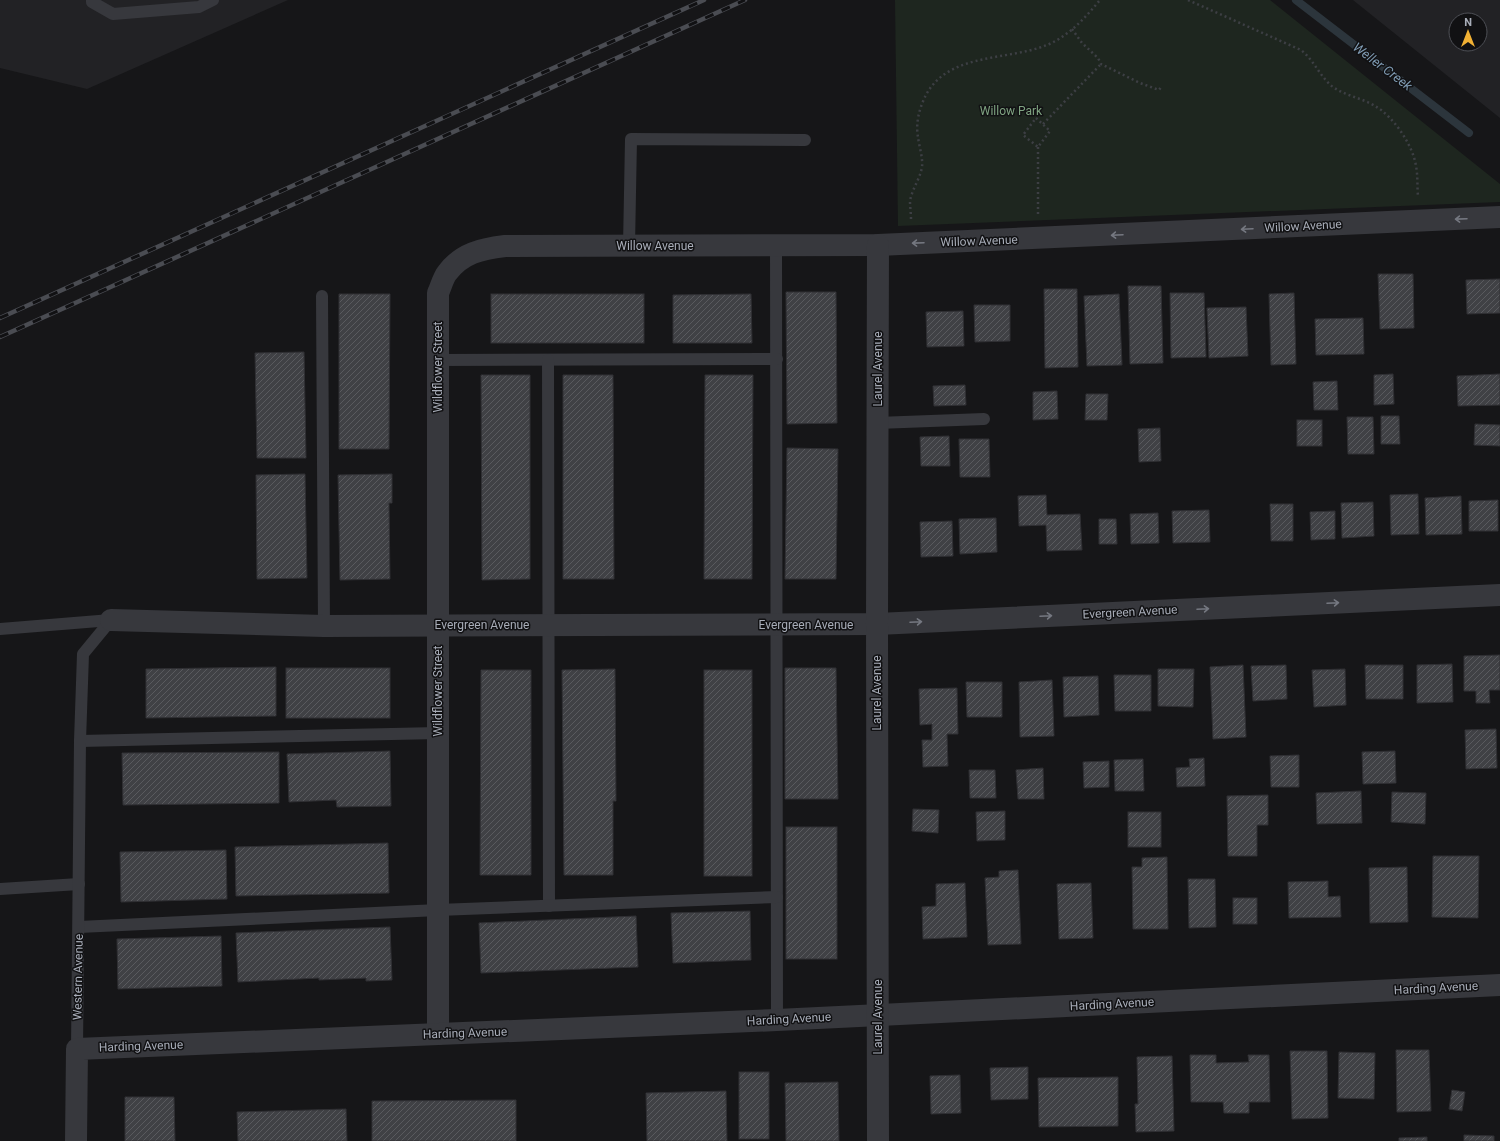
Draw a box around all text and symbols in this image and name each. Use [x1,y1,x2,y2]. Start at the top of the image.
north arrow [1448,12,1488,52]
text: N [1464,16,1472,29]
water label: Weller Creek [1350,39,1416,94]
park label: Willow Park [980,104,1043,118]
one-way arrow [1455,215,1468,223]
street label: Willow Avenue [1264,217,1342,235]
one-way arrow [1241,225,1254,232]
one-way arrow [1111,231,1124,238]
street label: Willow Avenue [940,233,1018,249]
street label: Willow Avenue [616,239,694,253]
one-way arrow [912,240,925,247]
street label: Wildflower Street [431,321,445,413]
street label: Laurel Avenue [871,331,885,407]
one-way arrow [1326,599,1339,607]
street label: Evergreen Avenue [1082,603,1178,621]
one-way arrow [1196,605,1209,613]
one-way arrow [1039,613,1052,620]
street label: Evergreen Avenue [435,618,530,632]
street label: Evergreen Avenue [759,618,854,632]
one-way arrow [909,619,922,626]
street label: Wildflower Street [431,645,445,737]
street label: Laurel Avenue [870,655,884,731]
street label: Western Avenue [70,934,86,1020]
street label: Laurel Avenue [871,979,885,1055]
street label: Harding Avenue [1394,979,1478,997]
street label: Harding Avenue [1070,995,1154,1013]
street label: Harding Avenue [747,1010,831,1028]
street label: Harding Avenue [423,1025,507,1041]
street label: Harding Avenue [99,1038,183,1054]

